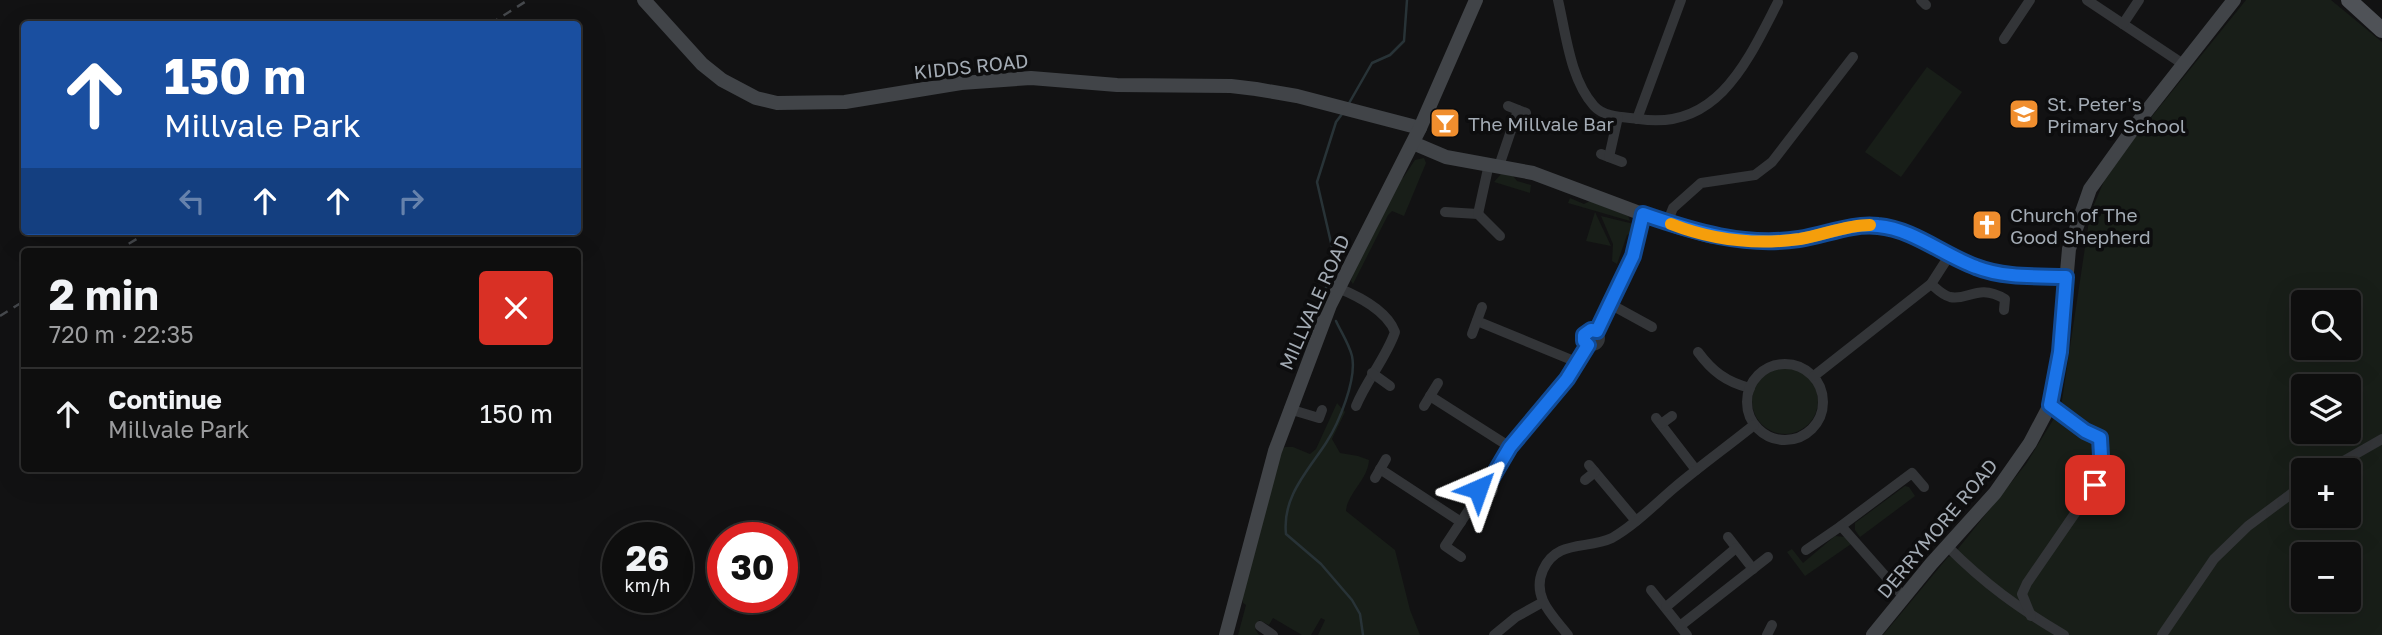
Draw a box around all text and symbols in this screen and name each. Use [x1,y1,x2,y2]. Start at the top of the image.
text: 150 m [164,46,306,105]
icon: ahead [49,49,140,140]
street label: KIDDS ROAD [913,49,1029,83]
place label: St. Peter's Primary School [2047,92,2186,137]
school or university icon: St. Peter's Primary School [2007,97,2041,131]
text: Millvale Park [164,106,361,144]
bar icon: The Millvale Bar [1428,106,1462,140]
place label: The Millvale Bar [1468,112,1614,135]
icon: left [173,182,211,220]
icon: ahead [246,182,284,220]
icon: ahead [319,182,357,220]
icon: right [392,182,430,220]
place label: Church of The Good Shepherd [2010,203,2151,248]
church icon: Church of The Good Shepherd [1970,208,2004,242]
street label: MILLVALE ROAD [1274,231,1354,373]
text: 2 min [49,269,159,319]
button: close [479,271,553,345]
map controls [2291,290,2361,612]
button: search [2291,290,2361,360]
text: 720 m · 22:35 [49,320,194,348]
button: layers [2291,374,2361,444]
text: Continue [108,384,222,415]
icon: ahead [49,395,87,433]
text: 150 m [480,398,553,429]
text: Millvale Park [108,415,249,443]
position arrow [1441,452,1515,526]
street label: DERRYMORE ROAD [1872,454,2002,602]
pin [2065,455,2125,515]
button: + [2291,458,2361,528]
icon: arrive [2076,466,2114,504]
speed limit sign: 30 [707,522,798,613]
text: 26 [626,537,669,579]
button: − [2291,542,2361,612]
text: km/h [625,574,670,596]

